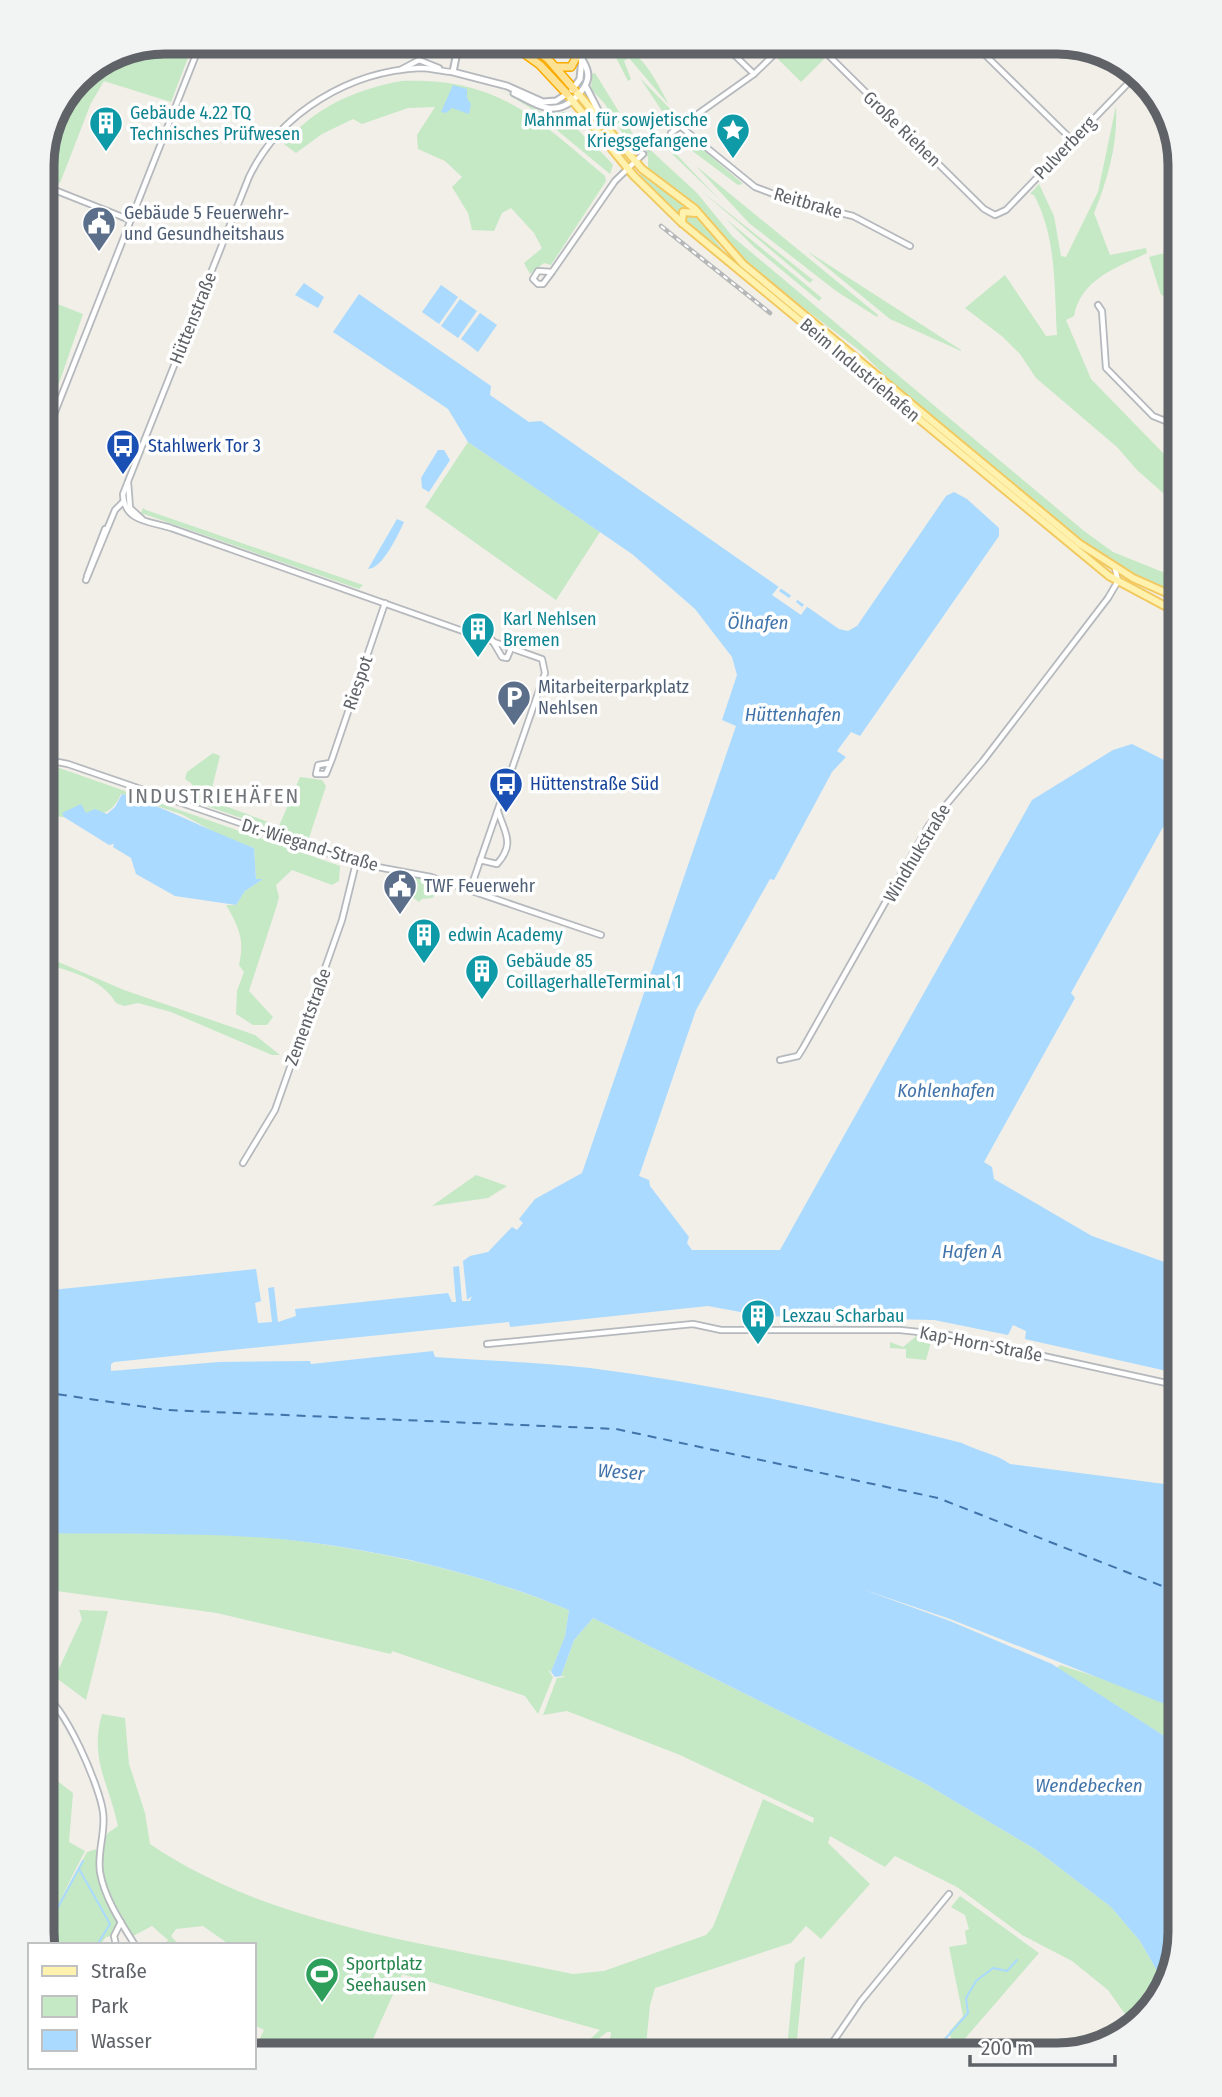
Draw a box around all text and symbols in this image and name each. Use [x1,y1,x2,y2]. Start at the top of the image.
street label: Große Riehen [859,87,945,171]
place label: Gebäude 4.22 TQ Technisches Prüfwesen [130,102,300,145]
building icon: Gebäude 4.22 TQ Technisches Prüfwesen [87,104,125,153]
place label: Mahnmal für sowjetische Kriegsgefangene [524,109,708,152]
place icon: Mahnmal für sowjetische Kriegsgefangene [714,111,752,160]
street label: Pulverberg [1030,112,1101,184]
street label: Reitbrake [771,183,845,223]
place label: Gebäude 5 Feuerwehr- und Gesundheitshaus [124,202,289,245]
public building icon: Gebäude 5 Feuerwehr- und Gesundheitshaus [80,204,118,253]
street label: Hüttenstraße [165,269,221,367]
street label: Beim Industriehafen [796,313,924,427]
bus stop icon: Stahlwerk Tor 3 [104,427,142,476]
place label: Stahlwerk Tor 3 [148,435,261,457]
place label: Karl Nehlsen Bremen [503,608,597,651]
building icon: Karl Nehlsen Bremen [459,610,497,659]
water label: Ölhafen [728,611,788,634]
street label: Riespot [339,653,378,713]
place label: Mitarbeiterparkplatz Nehlsen [538,676,689,719]
parking icon: Mitarbeiterparkplatz Nehlsen [495,678,533,727]
water label: Hüttenhafen [745,703,841,726]
bus stop icon: Hüttenstraße Süd [487,765,525,814]
place label: Hüttenstraße Süd [530,773,659,795]
district label: INDUSTRIEHÄFEN [128,783,300,809]
street label: Windhukstraße [879,800,955,906]
street label: Dr.-Wiegand-Straße [239,814,381,876]
public building icon: TWF Feuerwehr [381,867,419,916]
place label: TWF Feuerwehr [424,875,536,897]
building icon: edwin Academy [405,916,443,965]
place label: edwin Academy [448,924,563,946]
place label: Gebäude 85 CoillagerhalleTerminal 1 [506,950,682,993]
building icon: Gebäude 85 CoillagerhalleTerminal 1 [463,952,501,1001]
street label: Zementstraße [280,965,336,1069]
water label: Kohlenhafen [897,1079,995,1102]
water label: Hafen A [942,1240,1002,1263]
building icon: Lexzau Scharbau [739,1297,777,1346]
place label: Lexzau Scharbau [782,1305,904,1327]
street label: Kap-Horn-Straße [918,1321,1044,1367]
water label: Weser [597,1459,646,1485]
water label: Wendebecken [1035,1774,1143,1797]
legend [28,1943,256,2069]
place label: Sportplatz Seehausen [346,1953,427,1996]
sports icon: Sportplatz Seehausen [303,1955,341,2004]
text: Straße [91,1958,147,1984]
text: Park [91,1993,129,2019]
scale bar [970,2024,1115,2068]
text: Wasser [91,2028,152,2054]
text: 200 m [981,2035,1033,2061]

